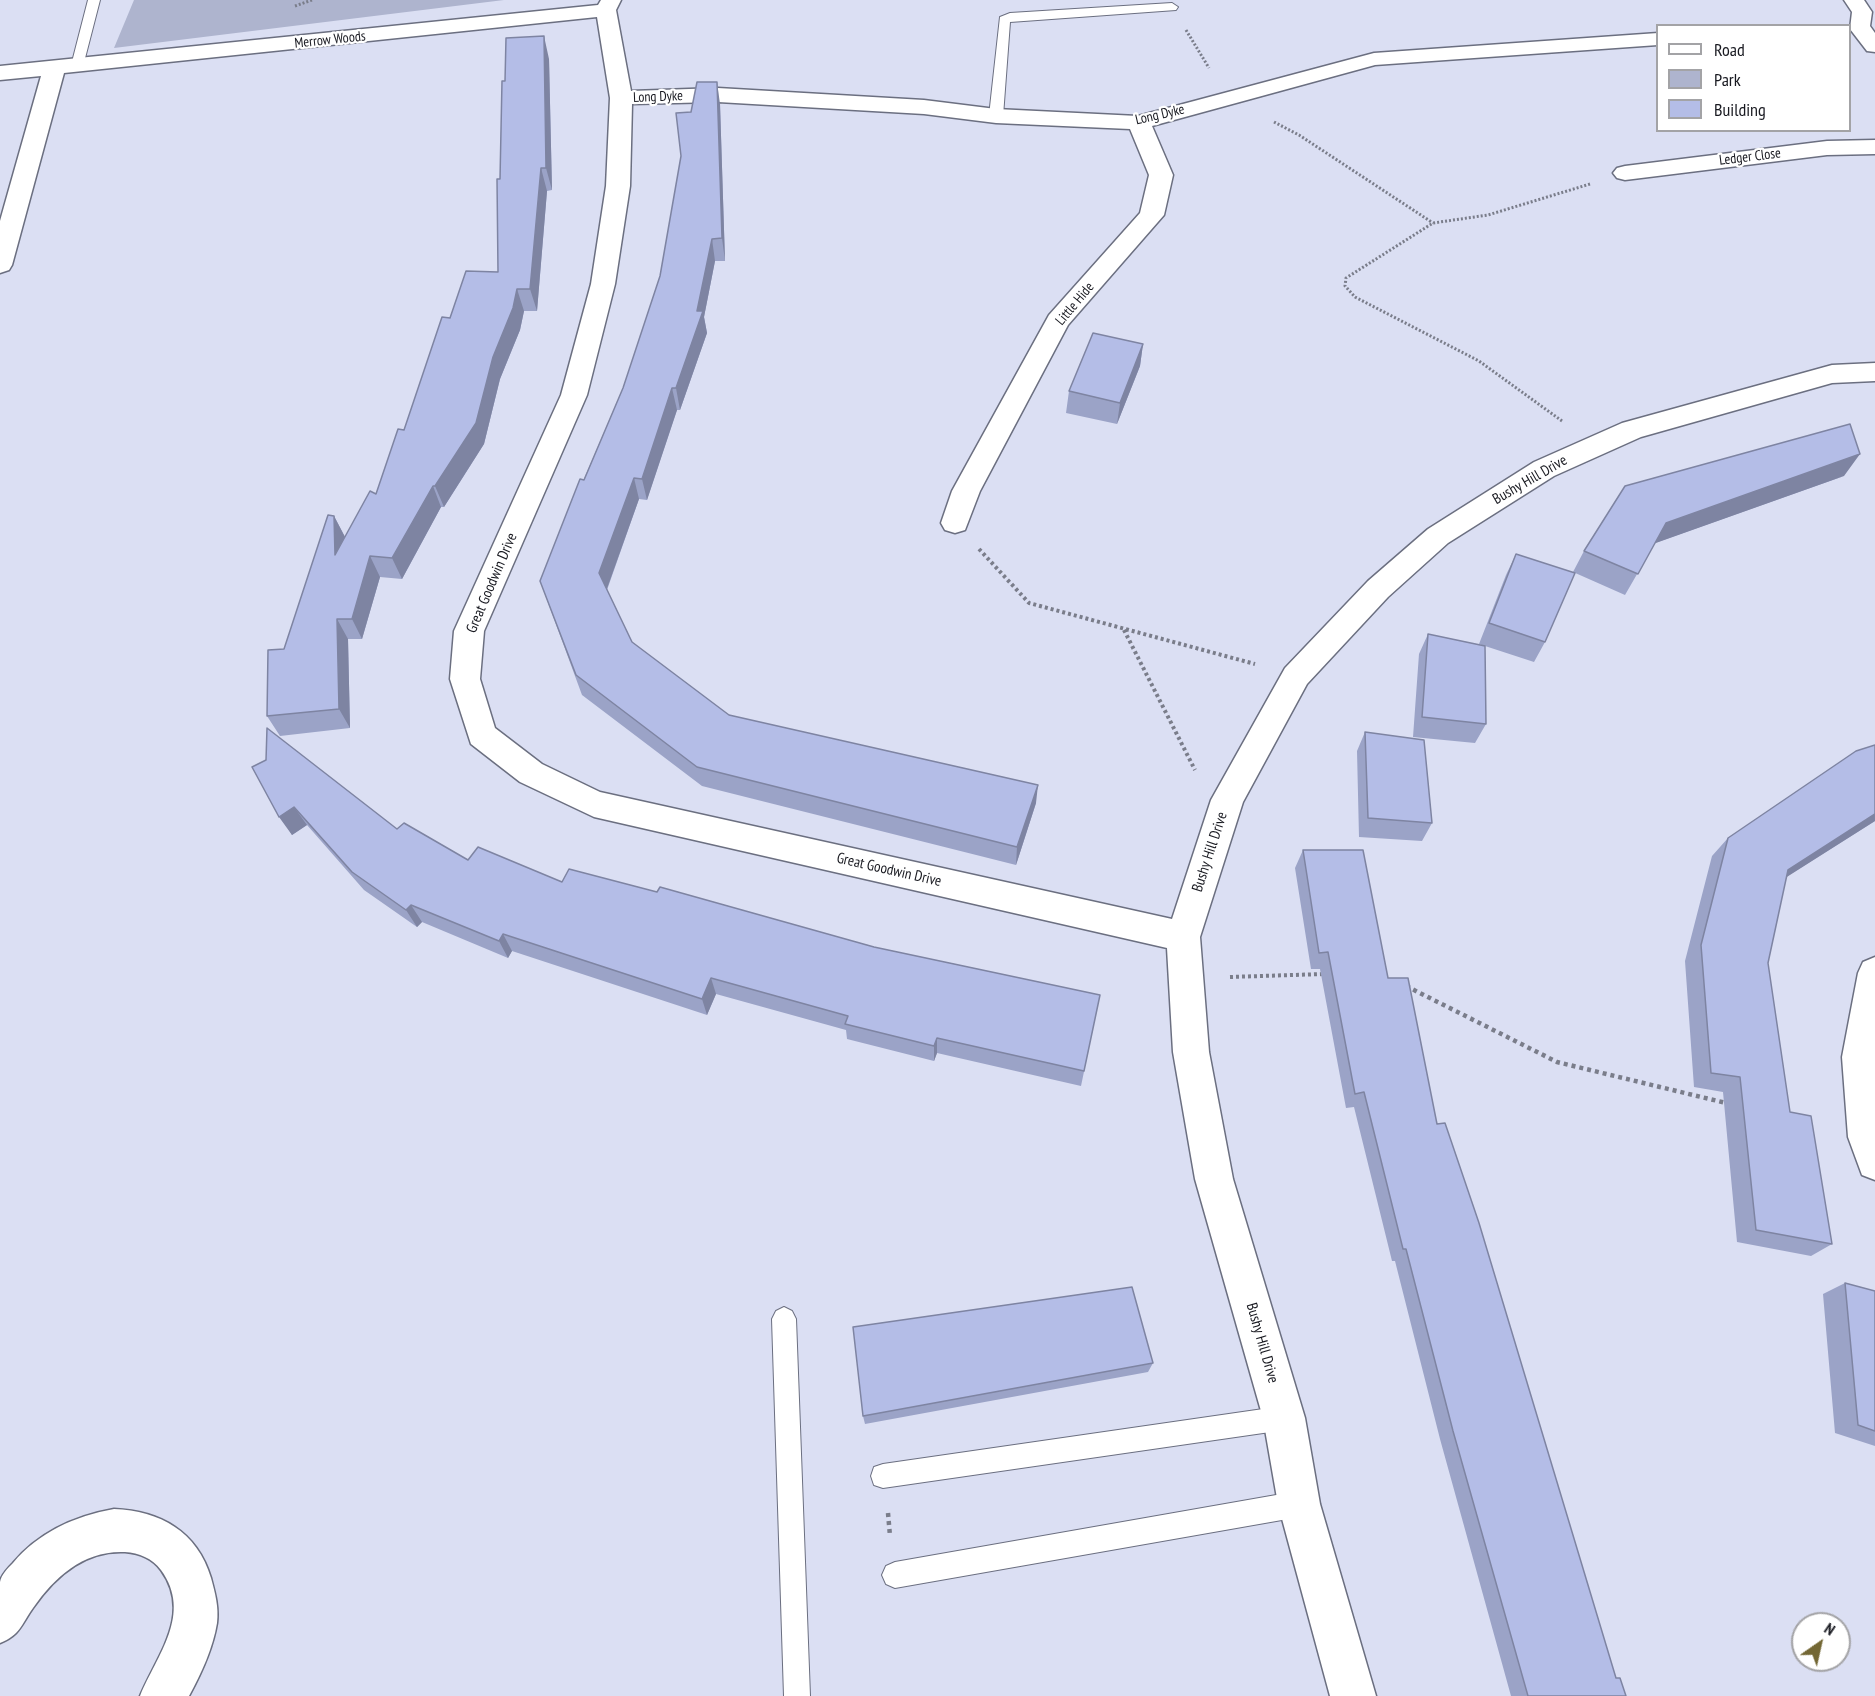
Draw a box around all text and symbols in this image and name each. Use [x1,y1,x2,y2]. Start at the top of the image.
legend [1656,24,1851,132]
street label: Merrow Woods [294,28,366,52]
text: Road [1714,38,1745,61]
text: Park [1714,68,1741,91]
street label: Long Dyke [633,88,683,106]
text: Building [1714,98,1766,121]
street label: Long Dyke [1134,101,1186,129]
street label: Ledger Close [1718,145,1782,169]
street label: Little Hide [1052,279,1098,329]
street label: Bushy Hill Drive [1490,452,1570,508]
street label: Great Goodwin Drive [463,530,521,636]
street label: Bushy Hill Drive [1189,810,1231,894]
street label: Great Goodwin Drive [835,849,943,891]
street label: Bushy Hill Drive [1242,1301,1282,1385]
north arrow [1791,1612,1851,1672]
text: N [1821,1618,1839,1639]

